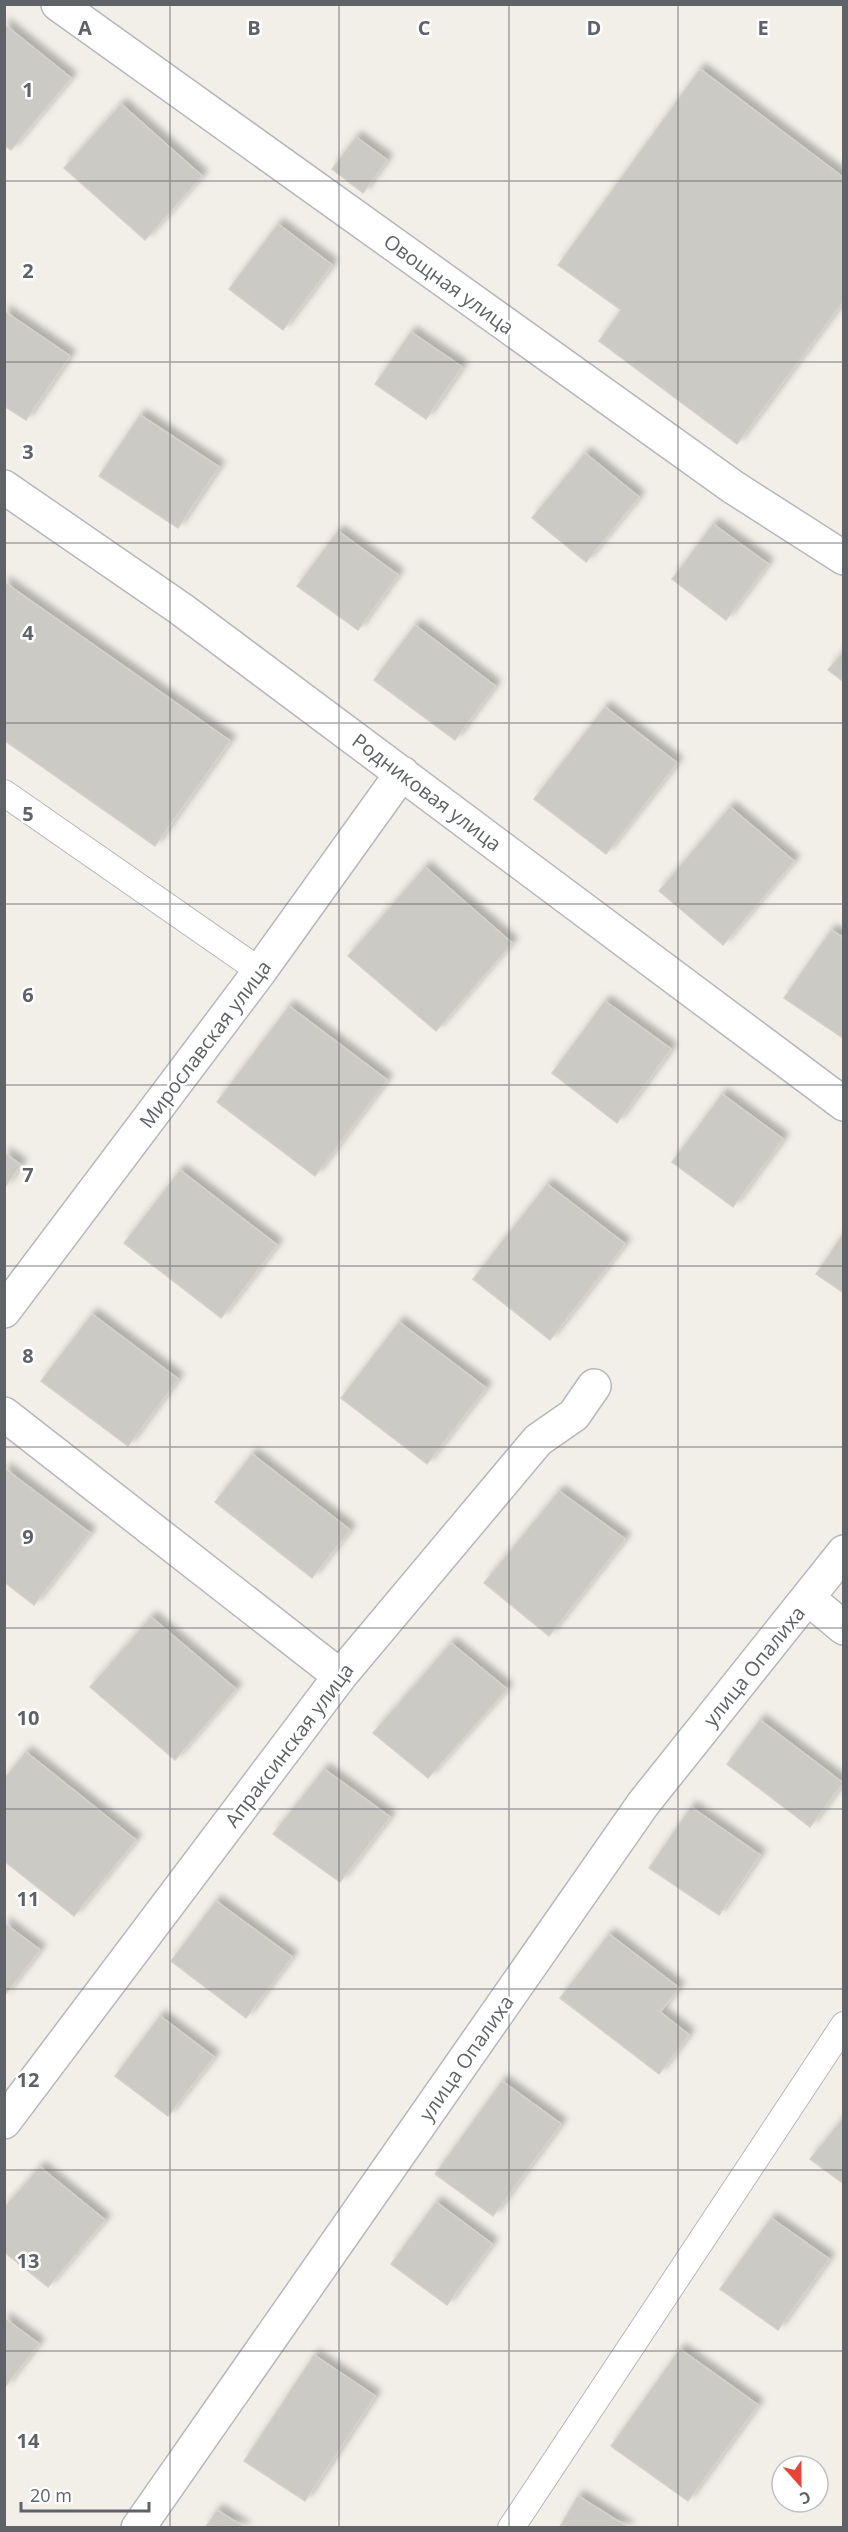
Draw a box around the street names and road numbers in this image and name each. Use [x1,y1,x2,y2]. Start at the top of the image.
street label: Овощная улица [378,228,520,340]
street label: Родниковая улица [347,727,507,857]
street label: Мирославская улица [133,955,277,1133]
street label: улица Опалиха [697,1600,811,1732]
street label: Апраксинская улица [218,1657,360,1833]
street label: улица Опалиха [413,1990,519,2126]

